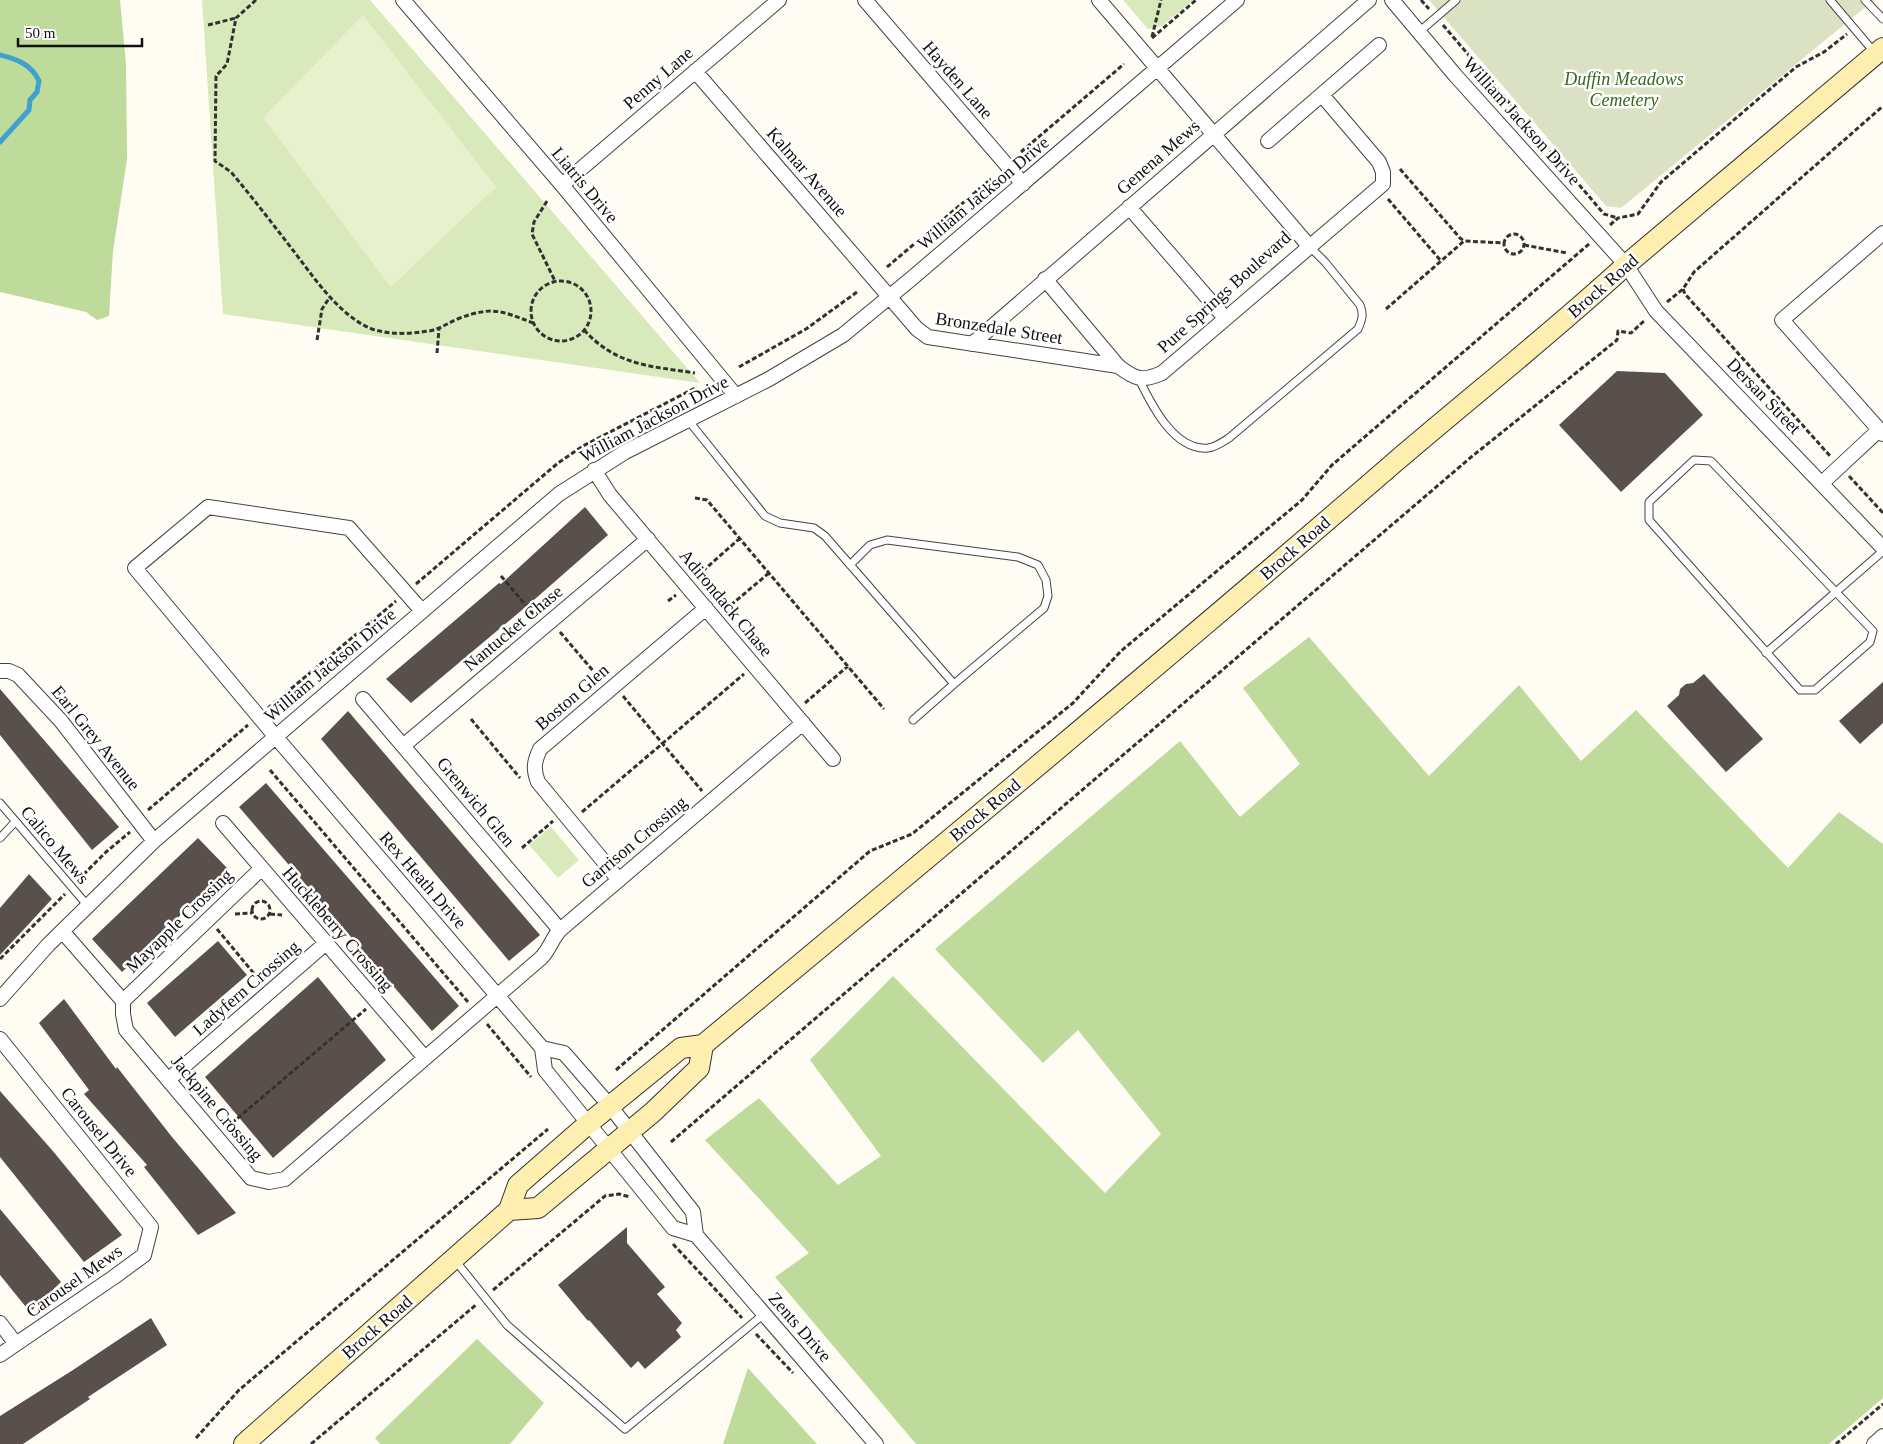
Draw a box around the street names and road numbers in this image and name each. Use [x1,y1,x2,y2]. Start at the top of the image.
street label: Hayden Lane [919,37,997,123]
street label: Penny Lane [619,42,697,114]
street label: William Jackson Drive [1459,53,1585,189]
street label: Genena Mews [1112,116,1204,198]
street label: Kalmar Avenue [763,123,851,221]
street label: William Jackson Drive [913,132,1053,254]
street label: Liatris Drive [548,143,622,227]
street label: Pure Springs Boulevard [1153,227,1295,357]
street label: Brock Road [1564,250,1642,322]
street label: Bronzedale Street [934,308,1064,348]
street label: Dersan Street [1723,354,1805,438]
street label: William Jackson Drive [576,371,732,467]
street label: Brock Road [1256,512,1334,584]
street label: Adirondack Chase [675,545,777,661]
street label: Nantucket Chase [460,581,566,675]
street label: William Jackson Drive [260,604,400,726]
street label: Boston Glen [531,660,613,734]
street label: Earl Grey Avenue [48,682,144,794]
street label: Grenwich Glen [433,753,519,851]
street label: Brock Road [945,775,1025,845]
street label: Garrison Crossing [577,792,691,892]
street label: Calico Mews [17,802,93,888]
street label: Rex Heath Drive [375,827,471,933]
street label: Huckleberry Crossing [278,863,398,995]
street label: Mayapple Crossing [122,865,236,977]
street label: Ladyfern Crossing [189,936,303,1040]
street label: Jackpine Crossing [167,1051,267,1165]
street label: Carousel Drive [57,1083,141,1181]
street label: Carousel Mews [22,1241,126,1321]
street label: Zents Drive [764,1288,836,1366]
street label: Brock Road [338,1291,416,1363]

